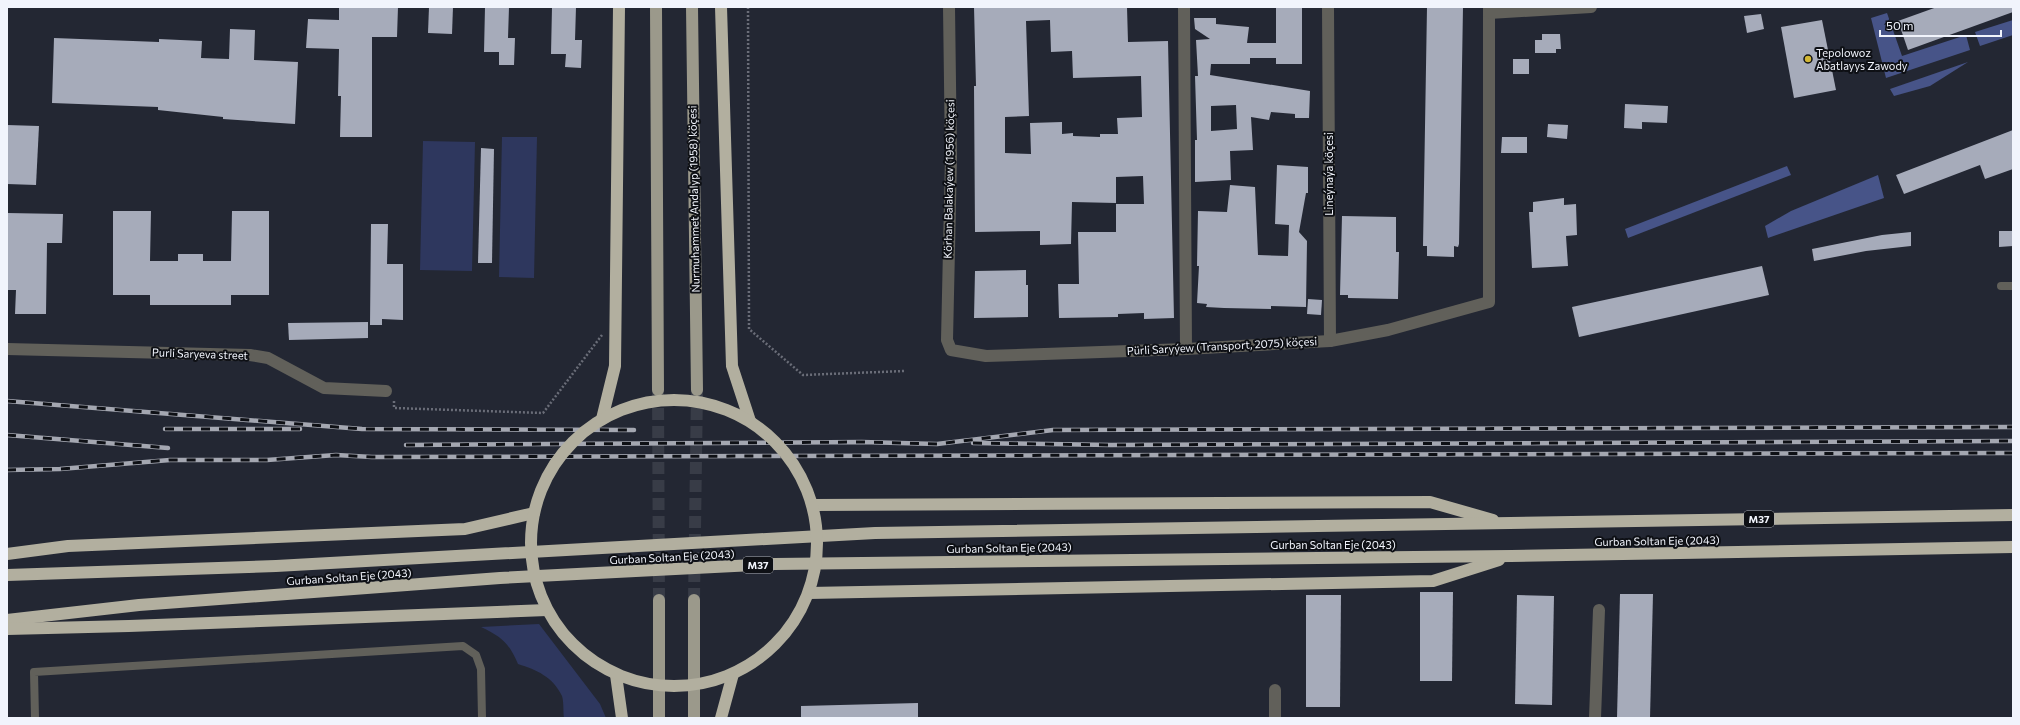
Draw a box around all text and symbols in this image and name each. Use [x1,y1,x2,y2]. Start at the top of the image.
scale bar [1880,12,2001,38]
text: 50 m [1886,18,1914,32]
place label: Tepolowoz Abatlayys Zawody [1816,46,1908,72]
marker: Tepolowoz Abatlayys Zawody [1803,54,1813,64]
street label: Körhan Balakaýew (1956) köçesi [941,99,956,259]
street label: Nurmuhammet Andalyp (1958) köçesi [685,105,702,293]
street label: Lineýnaýa köçesi [1322,132,1335,216]
street label: Pürli Saryýew (Transport, 2075) köçesi [1126,334,1318,357]
street label: Purli Saryeva street [152,345,249,362]
road number: M37 [1744,511,1774,527]
street label: Gurban Soltan Eje (2043) [1594,533,1720,548]
street label: Gurban Soltan Eje (2043) [1270,538,1396,551]
street label: Gurban Soltan Eje (2043) [946,540,1072,555]
street label: Gurban Soltan Eje (2043) [609,547,735,566]
road number: M37 [743,557,773,573]
street label: Gurban Soltan Eje (2043) [286,566,412,587]

